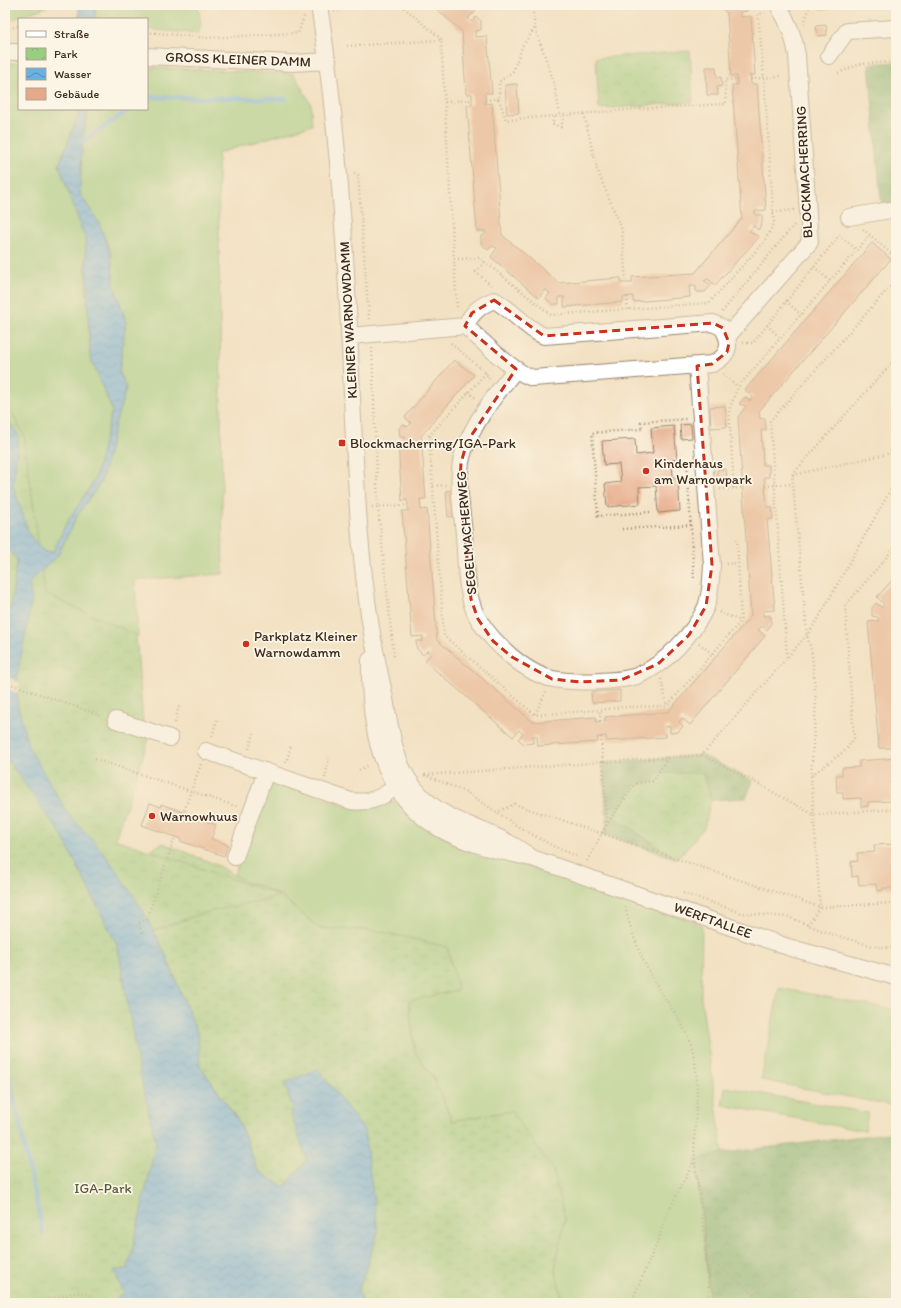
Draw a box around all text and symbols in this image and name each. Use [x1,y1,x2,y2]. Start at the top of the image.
legend [18,18,148,110]
text: Straße [54,27,89,41]
text: Park [54,47,78,61]
street label: GROSS KLEINER DAMM [165,48,311,71]
text: Wasser [54,67,91,81]
text: Gebäude [54,87,99,101]
street label: BLOCKMACHERRING [793,105,816,239]
street label: KLEINER WARNOWDAMM [336,241,361,399]
place label: Blockmacherring/IGA-Park [350,435,516,452]
marker: Blockmacherring/IGA-Park [337,438,347,448]
place label: Kinderhaus am Warnowpark [654,455,753,488]
marker: Kinderhaus am Warnowpark [641,466,651,476]
street label: SEGELMACHERWEG [453,470,480,596]
place label: Parkplatz Kleiner Warnowdamm [254,628,358,661]
marker: Parkplatz Kleiner Warnowdamm [241,639,251,649]
place label: Warnowhuus [160,808,238,825]
marker: Warnowhuus [147,811,157,821]
street label: WERFTALLEE [671,898,754,943]
park label: IGA-Park [74,1180,132,1197]

